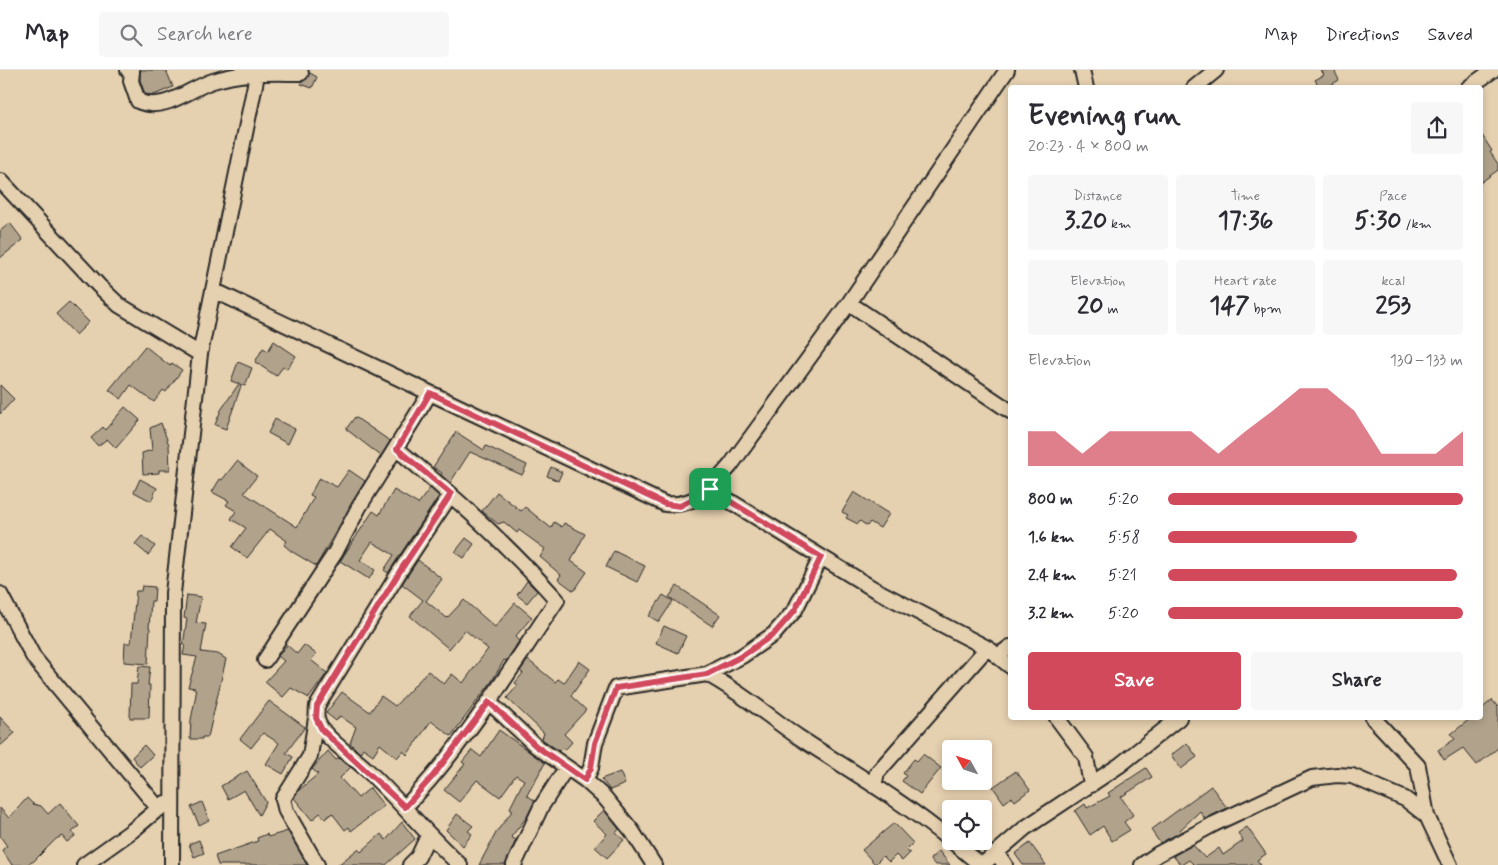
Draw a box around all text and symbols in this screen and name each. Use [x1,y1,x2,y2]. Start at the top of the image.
search box [99,12,449,57]
text: Map [25,19,69,50]
icon: search [117,21,145,49]
text: Search here [157,22,253,47]
text: Map [1265,23,1298,47]
text: Directions [1326,23,1400,47]
text: Saved [1428,23,1473,47]
text: Evening run [1028,98,1181,135]
button: share [1411,102,1463,154]
text: 20:23 · 4 × 800 m [1028,136,1149,157]
text: Distance [1073,187,1122,205]
text: Time [1231,187,1260,205]
text: Pace [1379,187,1407,205]
text: 3.20 [1064,205,1107,238]
text: 17:36 [1218,205,1273,238]
text: 5:30 [1354,205,1402,238]
text: km [1107,215,1131,233]
text: /km [1402,215,1432,233]
text: Elevation [1070,272,1125,290]
text: Heart rate [1214,272,1277,290]
text: kcal [1381,272,1405,290]
text: 20 [1077,290,1104,323]
text: 147 [1209,290,1250,323]
text: 253 [1375,290,1411,323]
text: m [1104,300,1119,318]
text: bpm [1250,300,1282,318]
text: Elevation [1028,350,1091,371]
text: 130–133 m [1390,350,1463,371]
pin [689,468,731,510]
icon: arrive [696,475,724,503]
text: 800 m [1028,489,1073,510]
text: 5:20 [1108,489,1139,510]
text: 1.6 km [1028,527,1074,548]
text: 5:58 [1108,527,1140,548]
text: 2.4 km [1028,565,1076,586]
text: 5:21 [1108,565,1137,586]
text: 3.2 km [1028,603,1074,624]
text: 5:20 [1108,603,1139,624]
button: Save [1028,652,1241,710]
button: Share [1251,652,1463,710]
north arrow [942,740,992,790]
map controls [942,740,992,850]
button: locate [942,800,992,850]

